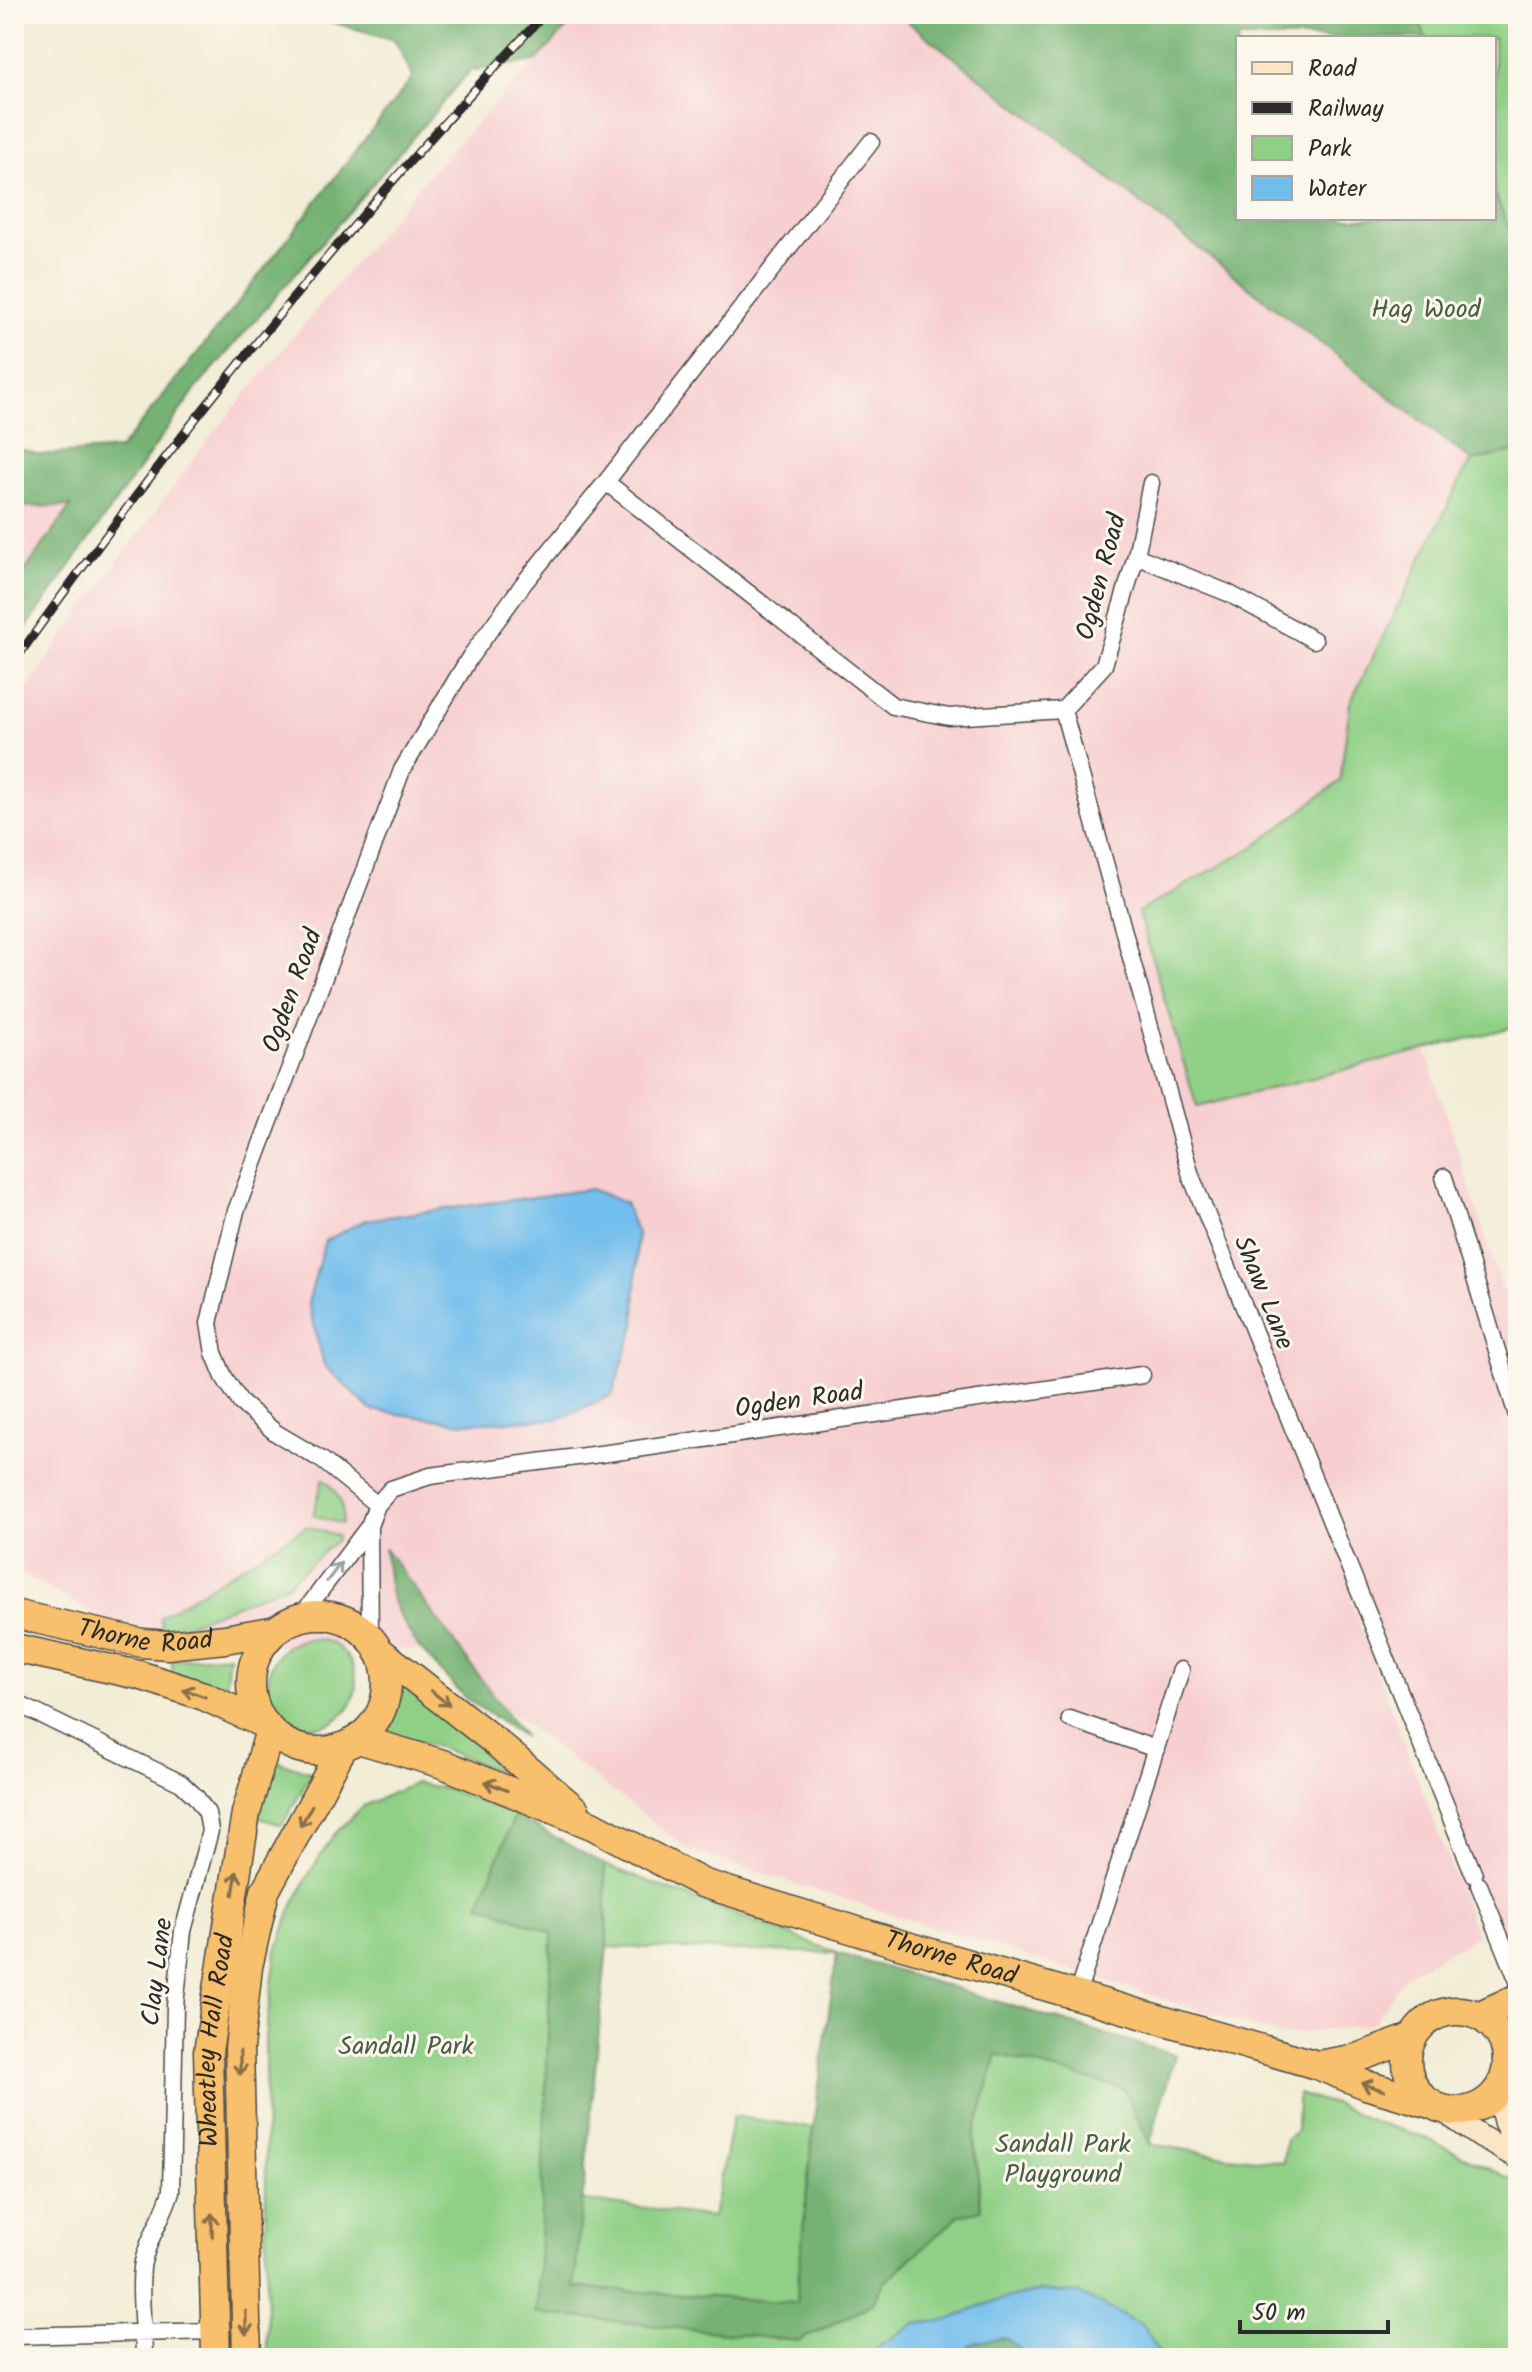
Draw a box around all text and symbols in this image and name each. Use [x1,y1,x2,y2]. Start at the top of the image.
legend [1236,36,1496,220]
text: Road [1308,50,1357,89]
text: Railway [1308,90,1384,129]
text: Park [1308,130,1352,169]
text: Water [1308,170,1368,209]
park label: Hag Wood [1371,289,1482,331]
street label: Ogden Road [1065,508,1139,645]
street label: Ogden Road [251,922,335,1059]
street label: Shaw Lane [1221,1230,1305,1357]
street label: Ogden Road [732,1371,867,1431]
one-way arrow [326,1562,343,1583]
street label: Thorne Road [74,1608,216,1667]
one-way arrow [182,1685,207,1700]
one-way arrow [428,1689,450,1706]
one-way arrow [484,1777,509,1792]
one-way arrow [297,1803,313,1827]
one-way arrow [228,1871,243,1896]
street label: Clay Lane [131,1915,186,2029]
street label: Thorne Road [879,1920,1023,1998]
street label: Wheatley Hall Road [187,1930,248,2148]
park label: Sandall Park [338,2026,474,2068]
one-way arrow [232,2049,247,2076]
one-way arrow [1361,2079,1387,2094]
park label: Sandall Park Playground [995,2124,1131,2196]
one-way arrow [205,2212,220,2239]
scale bar [1240,2284,1388,2334]
text: 50 m [1252,2294,1306,2333]
one-way arrow [238,2309,254,2336]

